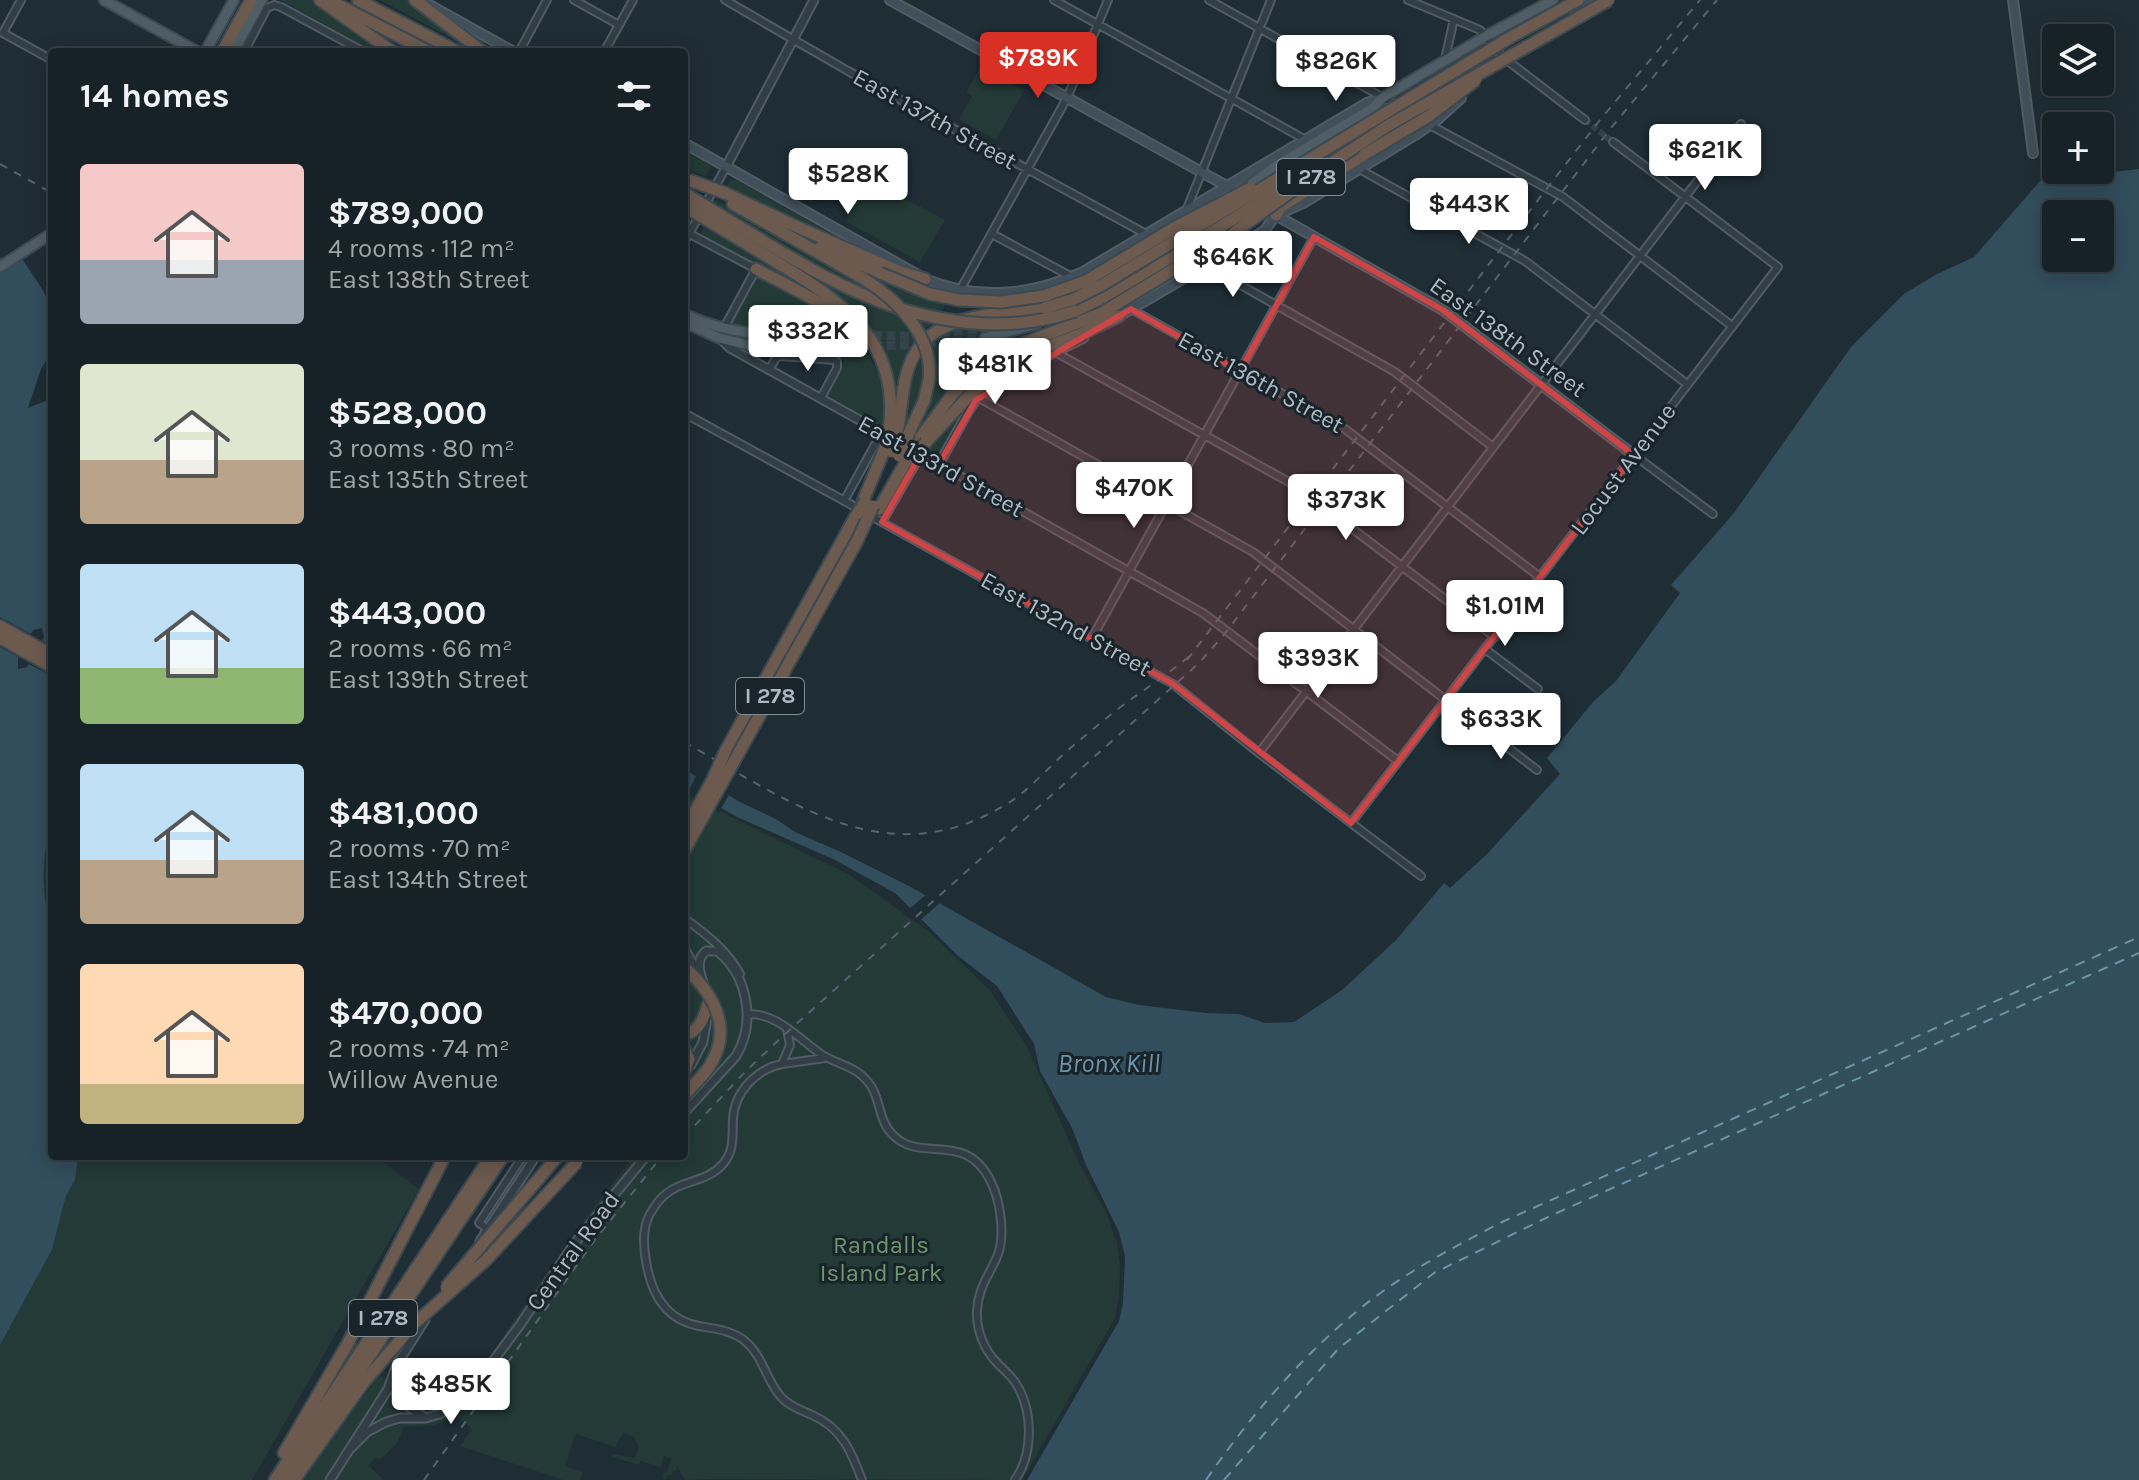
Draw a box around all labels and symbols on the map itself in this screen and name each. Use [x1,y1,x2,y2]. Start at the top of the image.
pin: $789K [982,32,1094,100]
pin: $826K [1280,35,1392,103]
street label: East 137th Street [848,63,1022,175]
pin: $621K [1649,124,1761,192]
pin: $528K [792,148,904,216]
road number: I 278 [1277,159,1345,195]
pin: $443K [1413,178,1525,246]
pin: $646K [1177,231,1289,299]
street label: East 138th Street [1425,271,1591,403]
pin: $332K [752,305,864,373]
street label: East 136th Street [1173,325,1349,439]
pin: $481K [939,338,1051,406]
street label: Locust Avenue [1564,398,1682,540]
street label: East 133rd Street [853,409,1029,523]
pin: $470K [1078,462,1190,530]
pin: $373K [1290,474,1402,542]
street label: East 132nd Street [976,566,1156,682]
pin: $1.01M [1440,580,1570,648]
pin: $393K [1262,632,1374,700]
road number: I 278 [736,678,804,714]
pin: $633K [1445,693,1557,761]
water label: Bronx Kill [1058,1048,1160,1079]
street label: Central Road [520,1186,626,1316]
park label: Randalls Island Park [820,1231,942,1287]
road number: I 278 [349,1300,417,1336]
pin: $485K [395,1358,507,1426]

